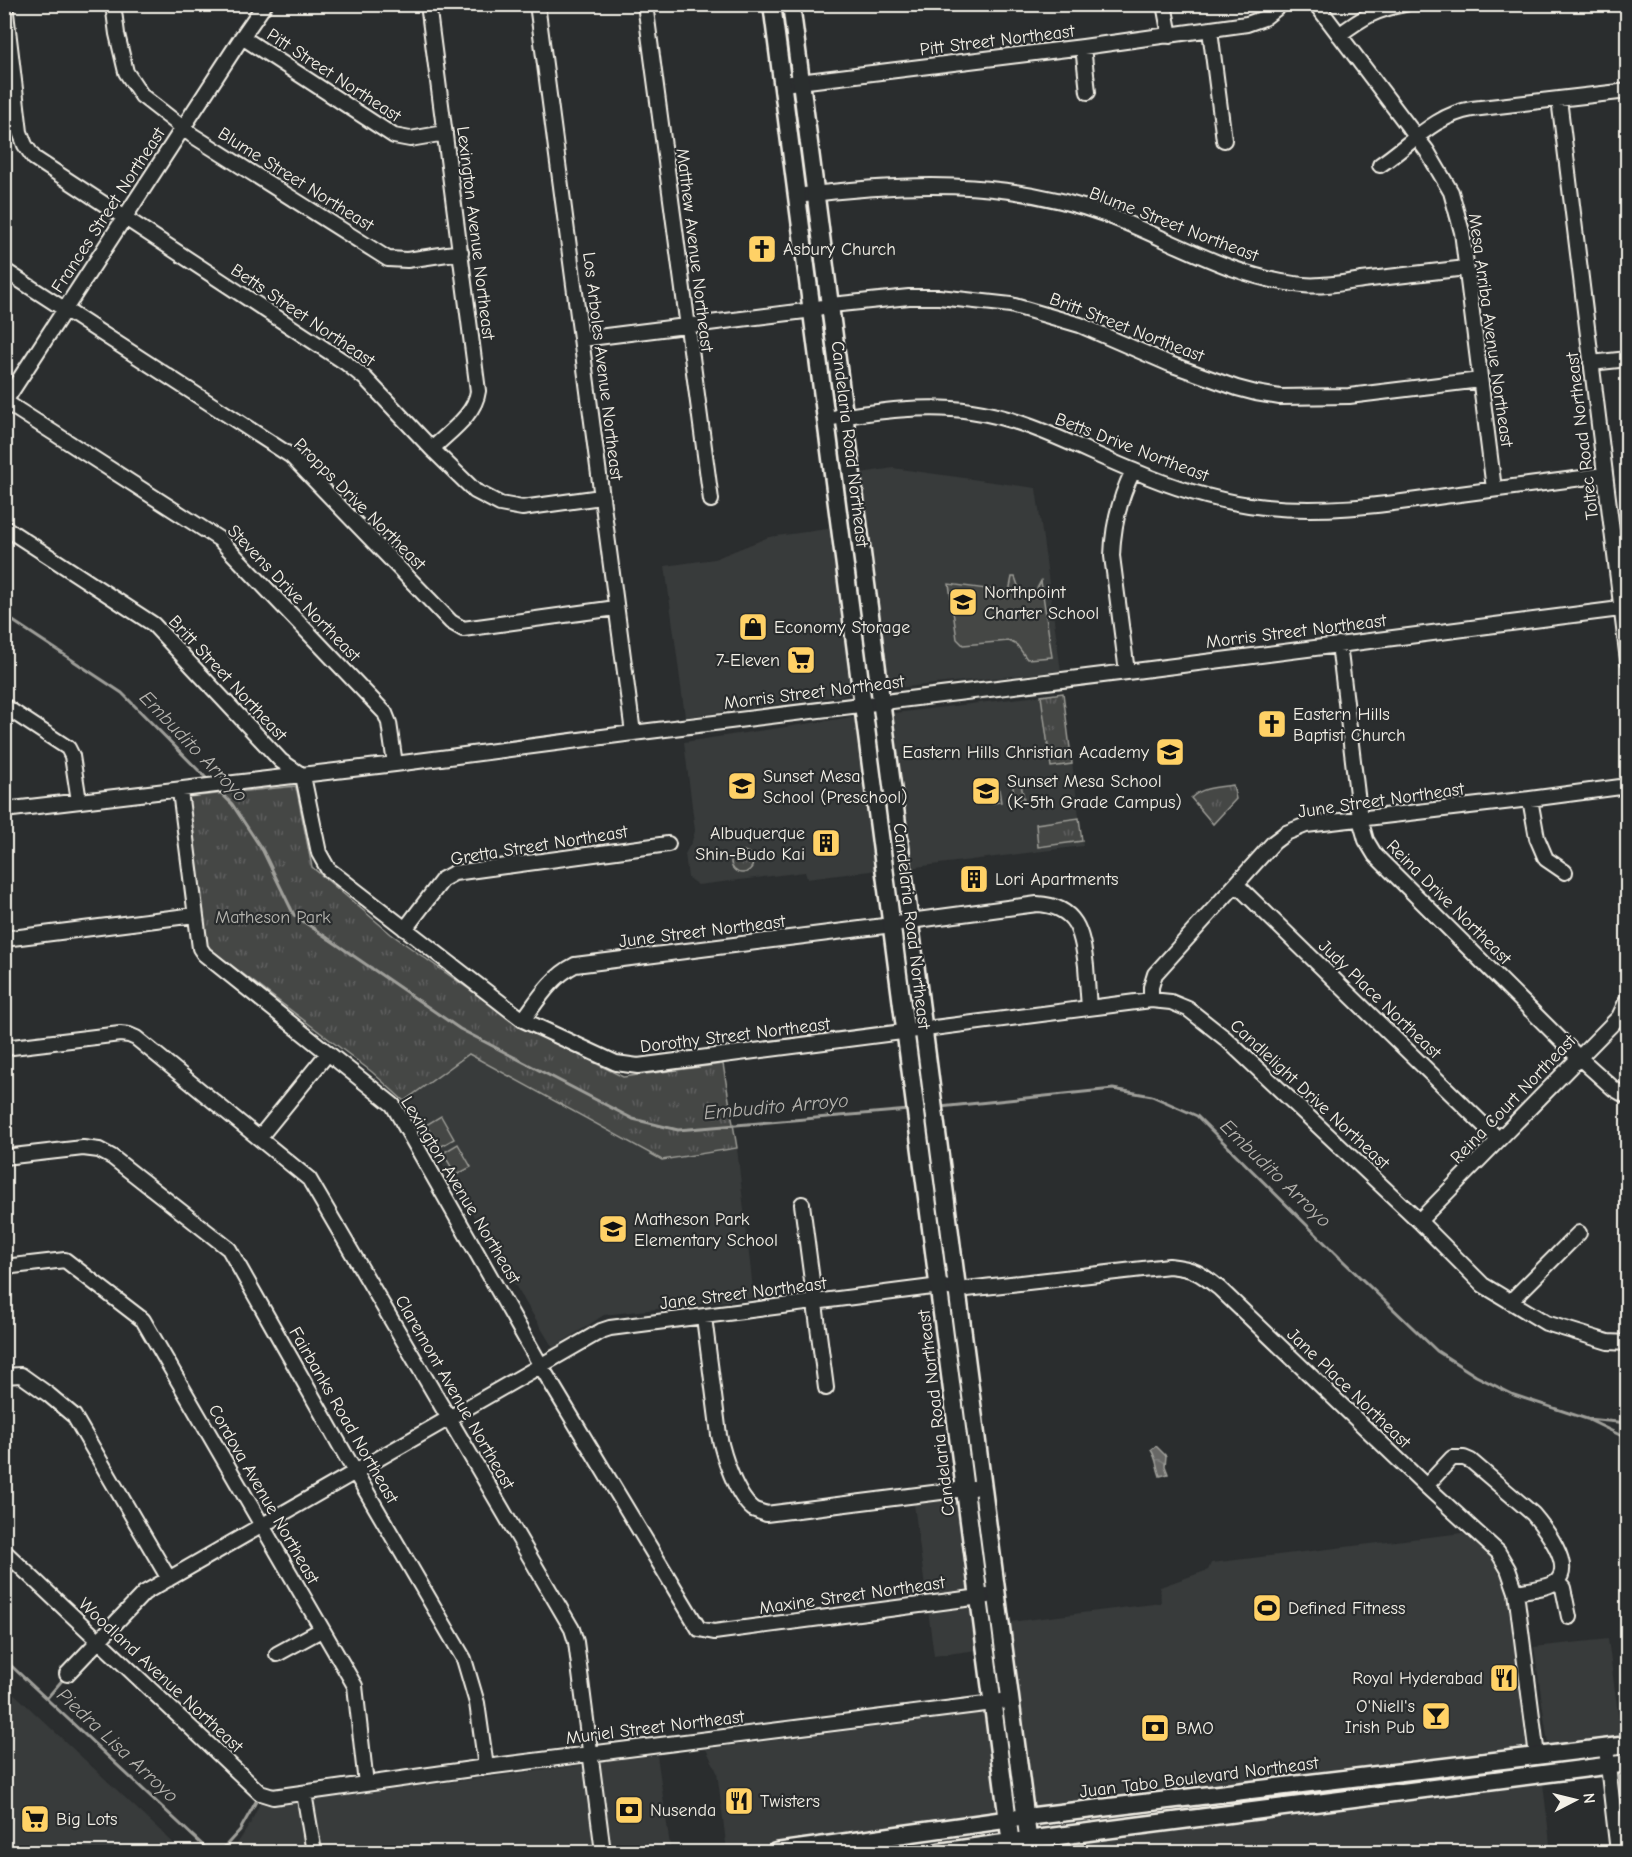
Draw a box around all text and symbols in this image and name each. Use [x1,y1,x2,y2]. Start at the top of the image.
street label: Pitt Street Northeast [918,20,1077,60]
street label: Pitt Street Northeast [263,24,405,127]
street label: Frances Street Northeast [47,123,170,297]
street label: Blume Street Northeast [214,123,378,236]
street label: Lexington Avenue Northeast [452,125,499,342]
street label: Matthew Avenue Northeast [672,147,718,354]
street label: Blume Street Northeast [1086,182,1262,267]
street label: Mesa Arriba Avenue Northeast [1464,212,1517,449]
church icon: Asbury Church [746,233,778,265]
place label: Asbury Church [783,239,896,260]
street label: Los Arboles Avenue Northeast [578,251,627,482]
street label: Betts Street Northeast [227,259,379,372]
street label: Britt Street Northeast [1046,288,1208,367]
street label: Candelaria Road Northeast [826,340,873,549]
street label: Toltec Road Northeast [1562,350,1603,521]
street label: Betts Drive Northeast [1052,408,1212,487]
street label: Propps Drive Northeast [289,434,431,575]
street label: Stevens Drive Northeast [223,521,365,667]
place label: Northpoint Charter School [984,582,1099,624]
school or university icon: Northpoint Charter School [947,586,979,618]
street label: Morris Street Northeast [1205,610,1388,653]
street label: Britt Street Northeast [164,611,292,746]
shop icon: Economy Storage [737,611,769,643]
place label: Economy Storage [774,617,910,638]
supermarket icon: 7-Eleven [785,644,817,676]
place label: 7-Eleven [716,650,780,671]
street label: Morris Street Northeast [723,671,906,714]
water label: Embudito Arroyo [135,686,252,807]
place label: Eastern Hills Baptist Church [1293,704,1406,746]
church icon: Eastern Hills Baptist Church [1256,708,1288,740]
school or university icon: Eastern Hills Christian Academy [1154,736,1186,768]
place label: Eastern Hills Christian Academy [902,742,1150,763]
place label: Sunset Mesa School (Preschool) [763,766,907,808]
school or university icon: Sunset Mesa School (Preschool) [726,770,758,802]
place label: Sunset Mesa School (K-5th Grade Campus) [1007,771,1182,813]
school or university icon: Sunset Mesa School (K-5th Grade Campus) [970,775,1002,807]
street label: June Street Northeast [1297,778,1466,823]
street label: Gretta Street Northeast [449,821,630,870]
street label: Candelaria Road Northeast [888,822,935,1031]
place label: Albuquerque Shin-Budo Kai [695,823,805,865]
building icon: Albuquerque Shin-Budo Kai [810,827,842,859]
street label: Reina Drive Northeast [1382,836,1516,970]
building icon: Lori Apartments [958,863,990,895]
place label: Lori Apartments [995,869,1119,890]
park label: Matheson Park [215,907,331,928]
street label: June Street Northeast [618,911,787,952]
street label: Judy Place Northeast [1314,935,1446,1064]
street label: Dorothy Street Northeast [639,1013,832,1058]
street label: Candlelight Drive Northeast [1226,1015,1394,1174]
street label: Reina Court Northeast [1446,1030,1581,1168]
water label: Embudito Arroyo [703,1089,849,1124]
street label: Lexington Avenue Northeast [396,1093,525,1289]
water label: Embudito Arroyo [1215,1115,1336,1232]
place label: Matheson Park Elementary School [634,1209,778,1251]
school or university icon: Matheson Park Elementary School [597,1213,629,1245]
street label: Jane Street Northeast [658,1273,828,1314]
street label: Claremont Avenue Northeast [390,1291,519,1494]
street label: Candelaria Road Northeast [913,1308,960,1517]
street label: Fairbanks Road Northeast [284,1323,403,1508]
street label: Jane Place Northeast [1282,1324,1415,1453]
street label: Cordova Avenue Northeast [204,1401,324,1588]
street label: Maxine Street Northeast [758,1572,947,1619]
sports icon: Defined Fitness [1251,1592,1283,1624]
street label: Woodland Avenue Northeast [74,1594,248,1758]
place label: Defined Fitness [1288,1598,1406,1619]
restaurant icon: Royal Hyderabad [1488,1662,1520,1694]
place label: Royal Hyderabad [1352,1668,1483,1689]
water label: Piedra Lisa Arroyo [52,1683,183,1807]
place label: O'Niell's Irish Pub [1345,1696,1415,1738]
bar icon: O'Niell's Irish Pub [1420,1700,1452,1732]
street label: Muriel Street Northeast [565,1706,746,1749]
bank icon: BMO [1139,1712,1171,1744]
place label: BMO [1176,1718,1214,1739]
street label: Juan Tabo Boulevard Northeast [1078,1752,1321,1803]
north arrow [1545,1770,1605,1830]
restaurant icon: Twisters [723,1785,755,1817]
place label: Twisters [760,1791,820,1812]
text: N [1579,1792,1598,1805]
bank icon: Nusenda [613,1794,645,1826]
place label: Nusenda [650,1800,716,1821]
supermarket icon: Big Lots [19,1803,51,1835]
place label: Big Lots [56,1809,118,1830]

